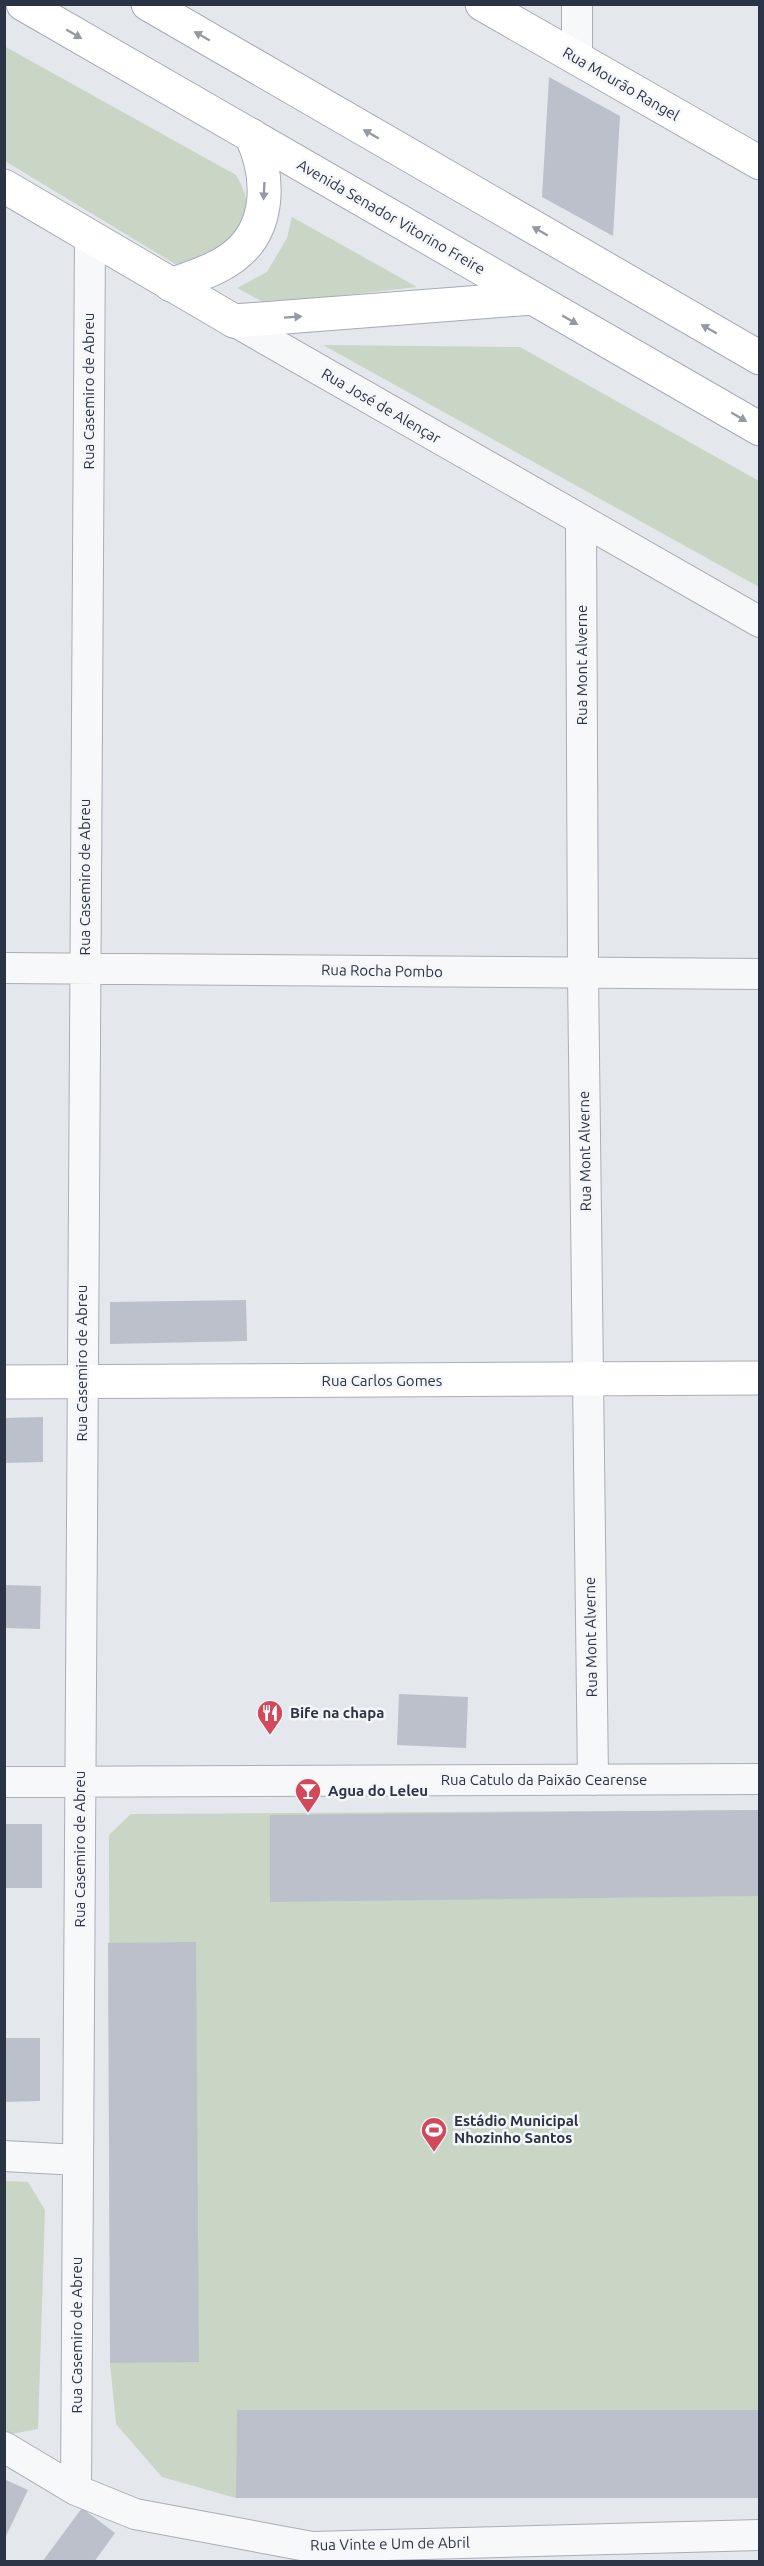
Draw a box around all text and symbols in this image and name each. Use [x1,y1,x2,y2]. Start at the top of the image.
one-way arrow [66,28,82,39]
one-way arrow [193,31,210,41]
street label: Rua Mourão Rangel [560,43,682,124]
one-way arrow [363,128,379,139]
street label: Avenida Senador Vitorino Freire [294,156,488,277]
one-way arrow [260,182,269,201]
one-way arrow [531,226,548,236]
one-way arrow [283,312,302,322]
street label: Rua Casemiro de Abreu [80,313,97,469]
one-way arrow [562,315,579,325]
one-way arrow [700,324,717,334]
street label: Rua José de Alençar [319,365,444,447]
one-way arrow [731,412,748,422]
street label: Rua Mont Alverne [573,605,590,725]
street label: Rua Casemiro de Abreu [76,799,93,955]
street label: Rua Rocha Pombo [321,961,443,980]
street label: Rua Mont Alverne [575,1091,594,1211]
street label: Rua Casemiro de Abreu [73,1285,90,1441]
street label: Rua Carlos Gomes [322,1372,442,1389]
street label: Rua Mont Alverne [581,1577,600,1697]
restaurant icon: Bife na chapa [255,1698,285,1736]
place label: Bife na chapa [290,1704,384,1721]
street label: Rua Casemiro de Abreu [71,1771,88,1927]
street label: Rua Catulo da Paixão Cearense [441,1771,647,1788]
bar icon: Agua do Leleu [293,1776,323,1814]
place label: Agua do Leleu [328,1782,428,1799]
place label: Estádio Municipal Nhozinho Santos [454,2112,579,2146]
sports icon: Estádio Municipal Nhozinho Santos [419,2115,449,2153]
street label: Rua Casemiro de Abreu [68,2257,85,2413]
street label: Rua Vinte e Um de Abril [310,2534,470,2553]

